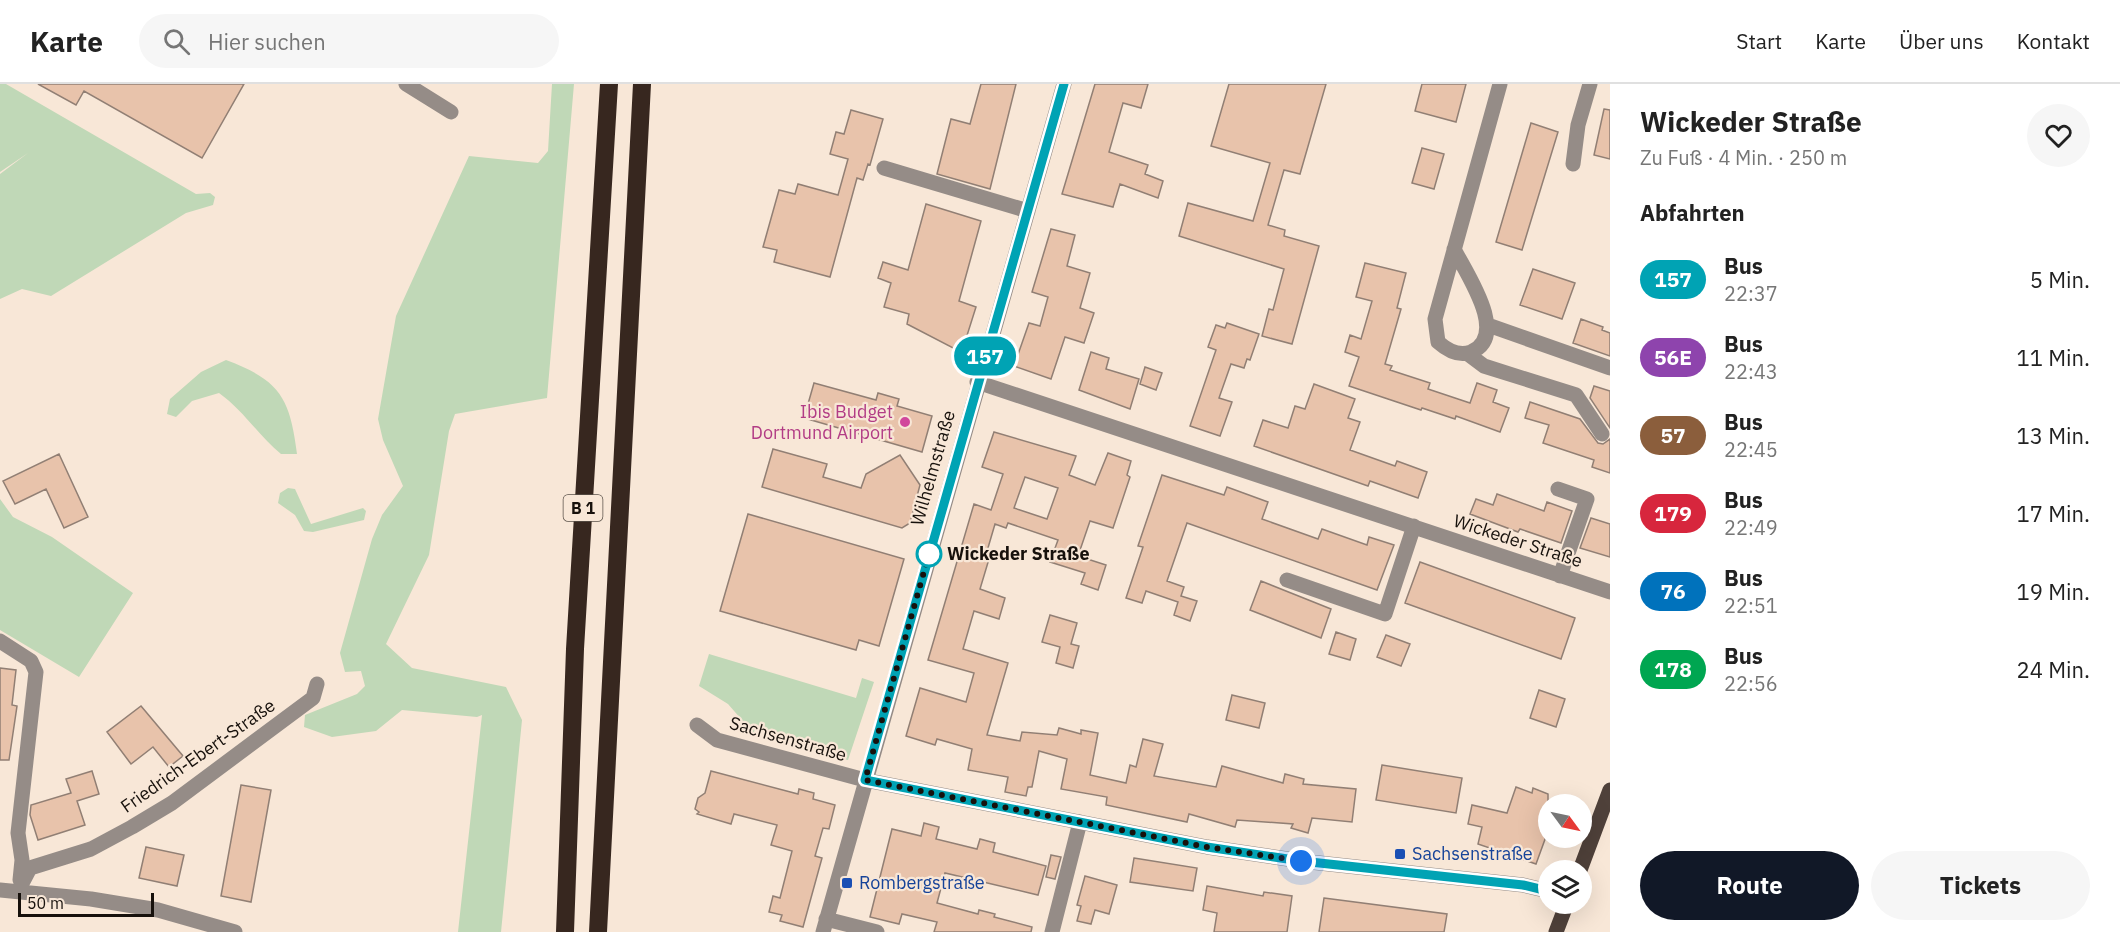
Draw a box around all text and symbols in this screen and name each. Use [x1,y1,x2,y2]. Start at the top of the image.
search box [139,14,559,68]
text: Karte [30,23,103,60]
icon: search [160,25,193,58]
text: Hier suchen [208,27,326,56]
text: Start [1736,27,1782,55]
text: Karte [1815,27,1866,55]
text: Über uns [1899,27,1984,55]
text: Kontakt [2017,27,2090,55]
text: Wickeder Straße [1640,103,1862,140]
button: heart [2027,104,2090,167]
text: Zu Fuß · 4 Min. · 250 m [1640,144,1847,171]
text: Abfahrten [1640,198,1745,227]
text: Bus [1724,251,1763,280]
text: 157 [1654,265,1692,293]
text: 5 Min. [2030,265,2090,294]
text: 22:37 [1724,280,1778,307]
text: Bus [1724,329,1763,358]
line badge: 157 [950,336,1020,376]
text: 157 [966,342,1004,370]
text: 56E [1654,343,1692,371]
text: 11 Min. [2017,343,2090,372]
text: 22:43 [1724,358,1778,385]
place label: Ibis Budget Dortmund Airport [751,400,893,444]
text: Bus [1724,407,1763,436]
street label: Wilhelmstraße [905,408,960,528]
marker: Ibis Budget Dortmund Airport [898,415,912,429]
text: 57 [1660,421,1686,449]
text: 13 Min. [2017,421,2090,450]
text: 22:45 [1724,436,1778,463]
text: Bus [1724,485,1763,514]
road number: B 1 [564,495,602,521]
text: 179 [1654,499,1692,527]
text: 17 Min. [2017,499,2090,528]
street label: Wickeder Straße [1451,509,1586,572]
text: 22:49 [1724,514,1778,541]
marker: Wickeder Straße [916,541,942,567]
place label: Wickeder Straße [947,542,1090,565]
text: Bus [1724,563,1763,592]
text: 76 [1660,577,1686,605]
text: 19 Min. [2017,577,2090,606]
text: 22:51 [1724,592,1778,619]
text: Bus [1724,641,1763,670]
text: 178 [1654,655,1692,683]
text: 24 Min. [2017,655,2090,684]
text: 22:56 [1724,670,1778,697]
street label: Friedrich-Ebert-Straße [116,694,279,818]
street label: Sachsenstraße [727,711,849,766]
north arrow [1538,794,1592,848]
map controls [1538,794,1592,914]
place label: Sachsenstraße [1412,842,1533,865]
your location [1286,846,1316,876]
marker: Sachsenstraße [1393,847,1407,861]
button: Route [1640,851,1859,920]
button: Tickets [1871,851,2090,920]
button: layers [1538,860,1592,914]
place label: Rombergstraße [859,871,985,894]
marker: Rombergstraße [840,876,854,890]
scale bar [18,890,154,918]
text: 50 m [27,893,64,913]

